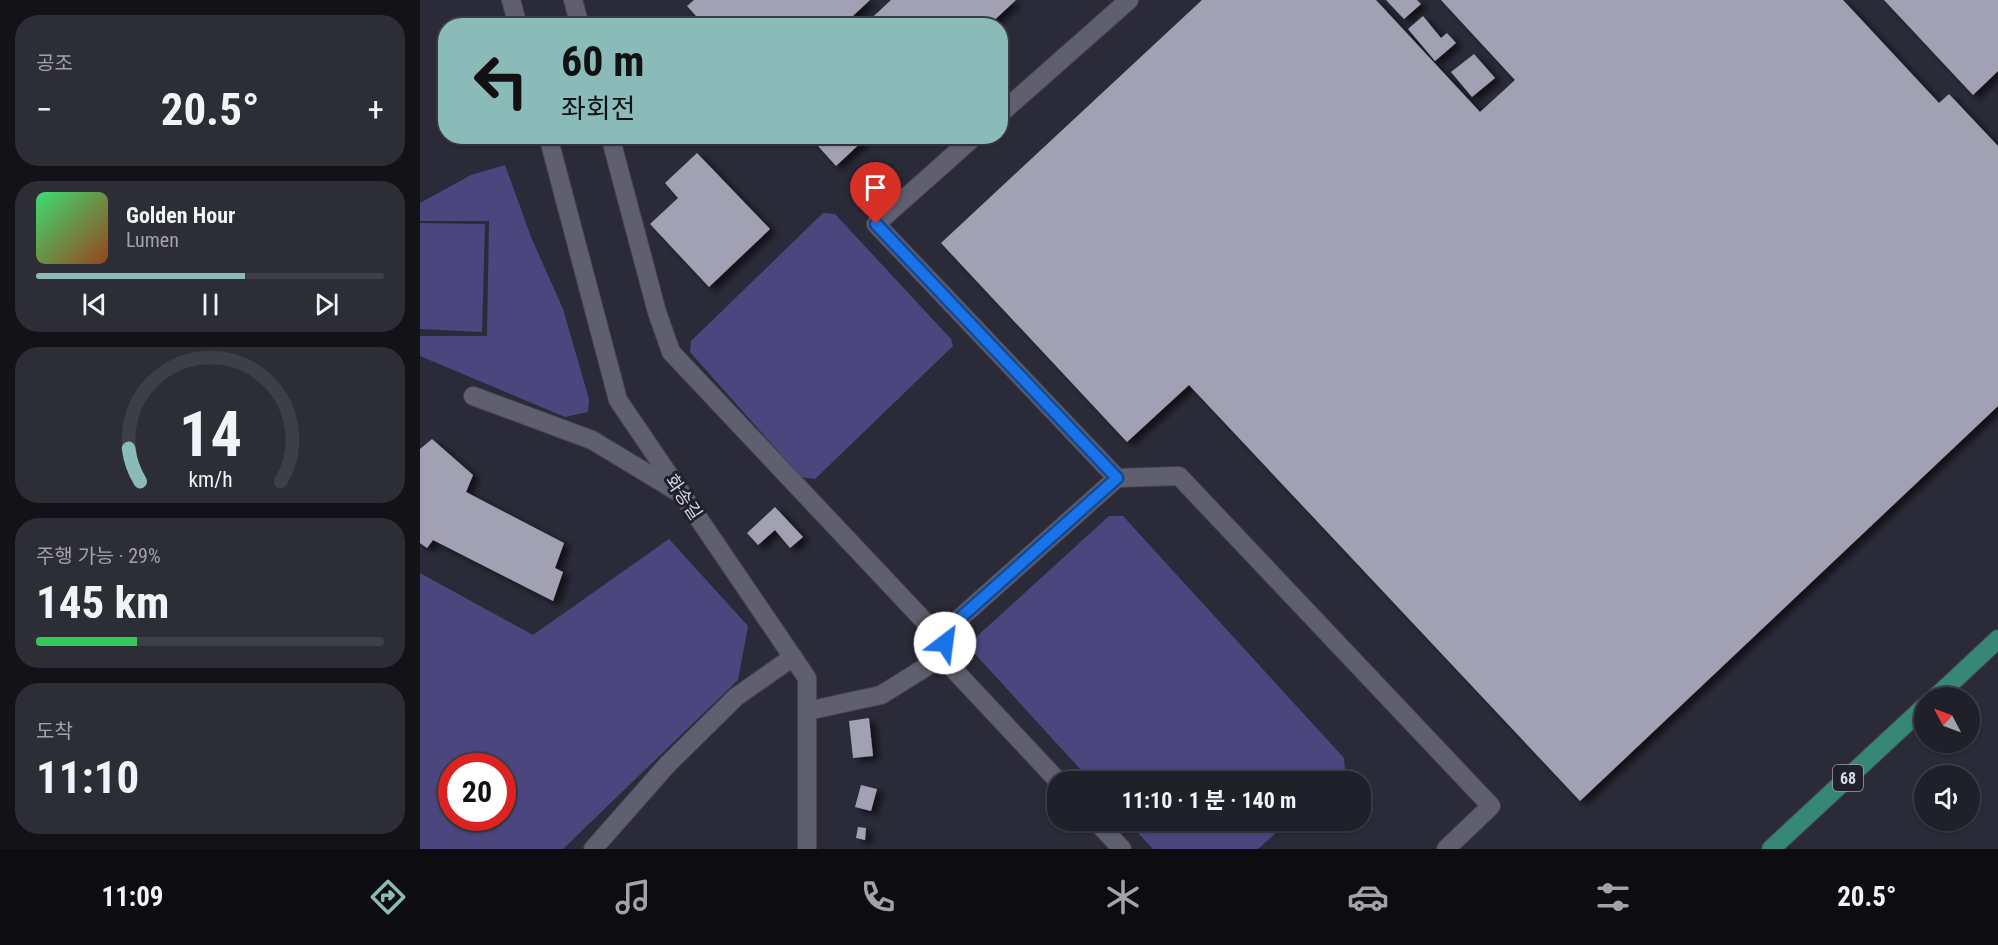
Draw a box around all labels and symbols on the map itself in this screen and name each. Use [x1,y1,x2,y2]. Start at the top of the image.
pin [850,162,901,224]
street label: 화송길 [661,471,707,523]
position arrow [913,611,977,675]
north arrow [1914,687,1980,753]
speed limit sign: 20 [438,753,516,831]
road number: 68 [1833,765,1863,791]

